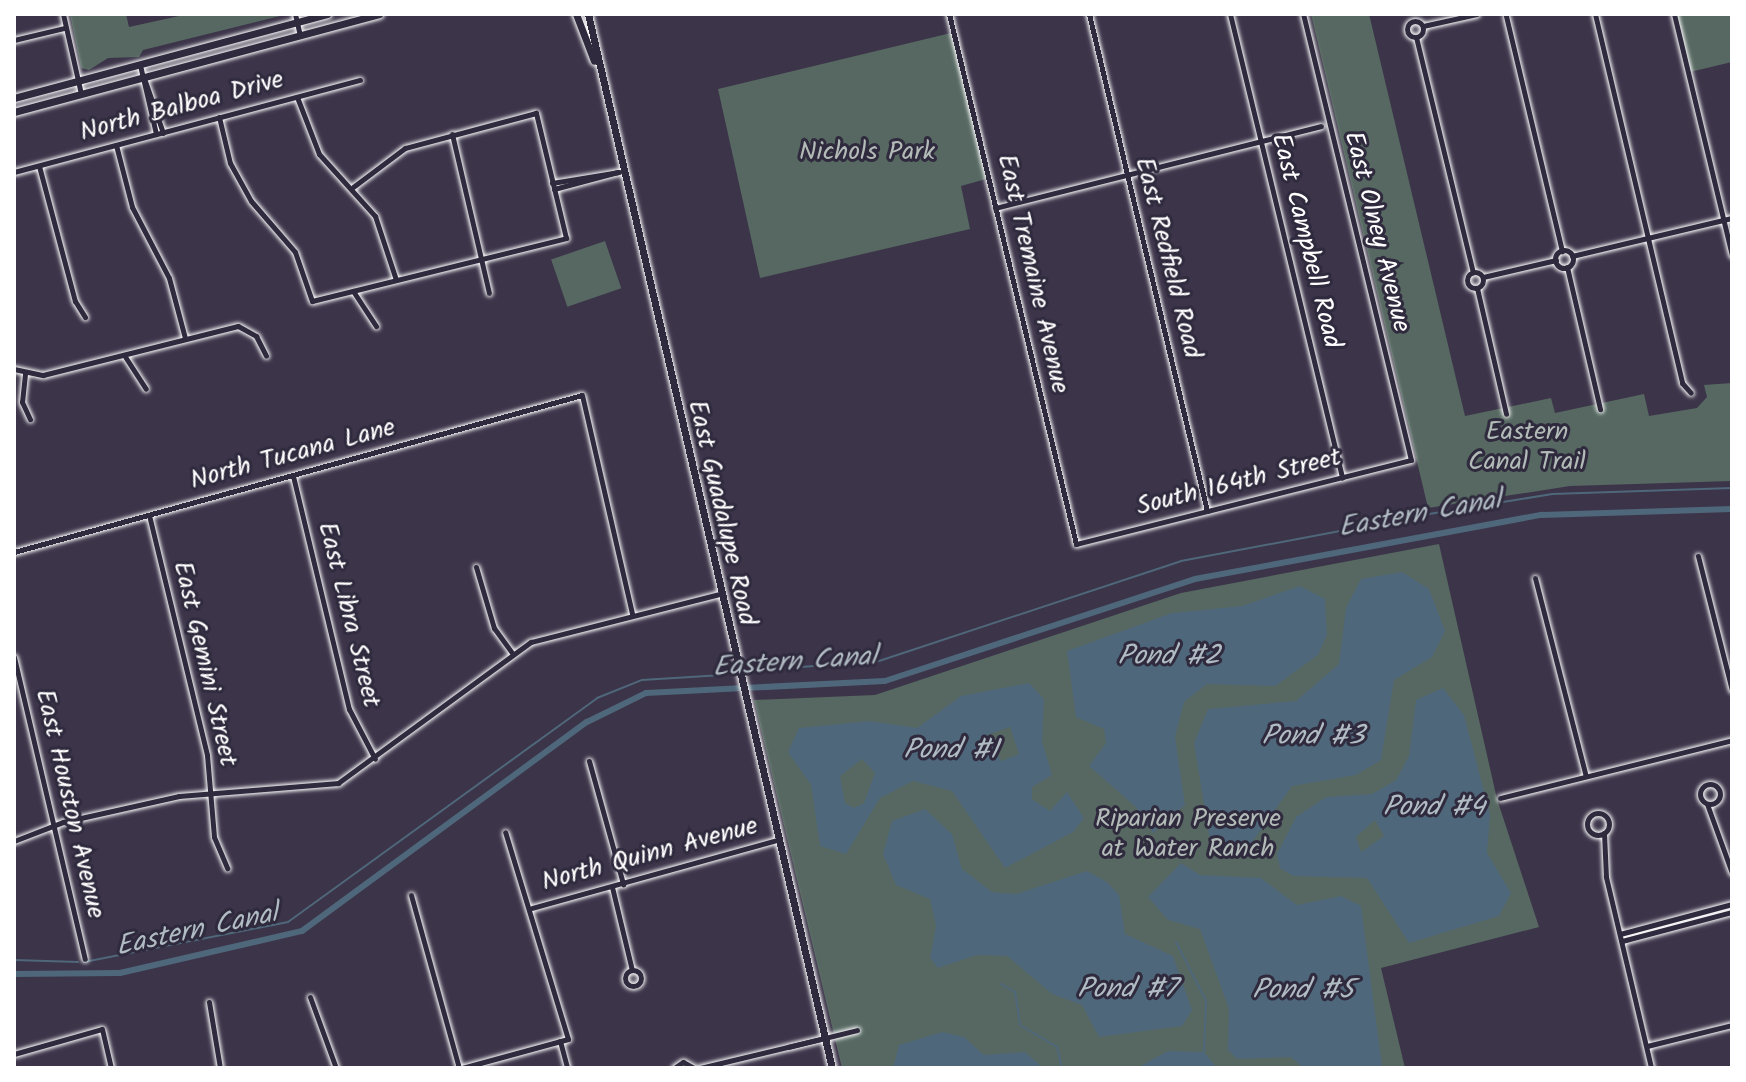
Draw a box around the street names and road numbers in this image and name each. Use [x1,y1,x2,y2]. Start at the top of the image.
street label: North Balboa Drive [77,65,287,149]
street label: East Olney Avenue [1336,128,1416,336]
street label: East Campbell Road [1263,130,1347,352]
street label: East Tremaine Avenue [989,151,1075,397]
street label: East Redfield Road [1127,154,1207,362]
street label: East Guadalupe Road [680,397,762,629]
street label: North Tucana Lane [187,413,399,497]
street label: South 164th Street [1133,442,1345,524]
street label: East Libra Street [310,519,386,711]
street label: East Gemini Street [165,558,243,770]
street label: East Houston Avenue [27,686,111,922]
street label: North Quinn Avenue [539,811,761,899]

